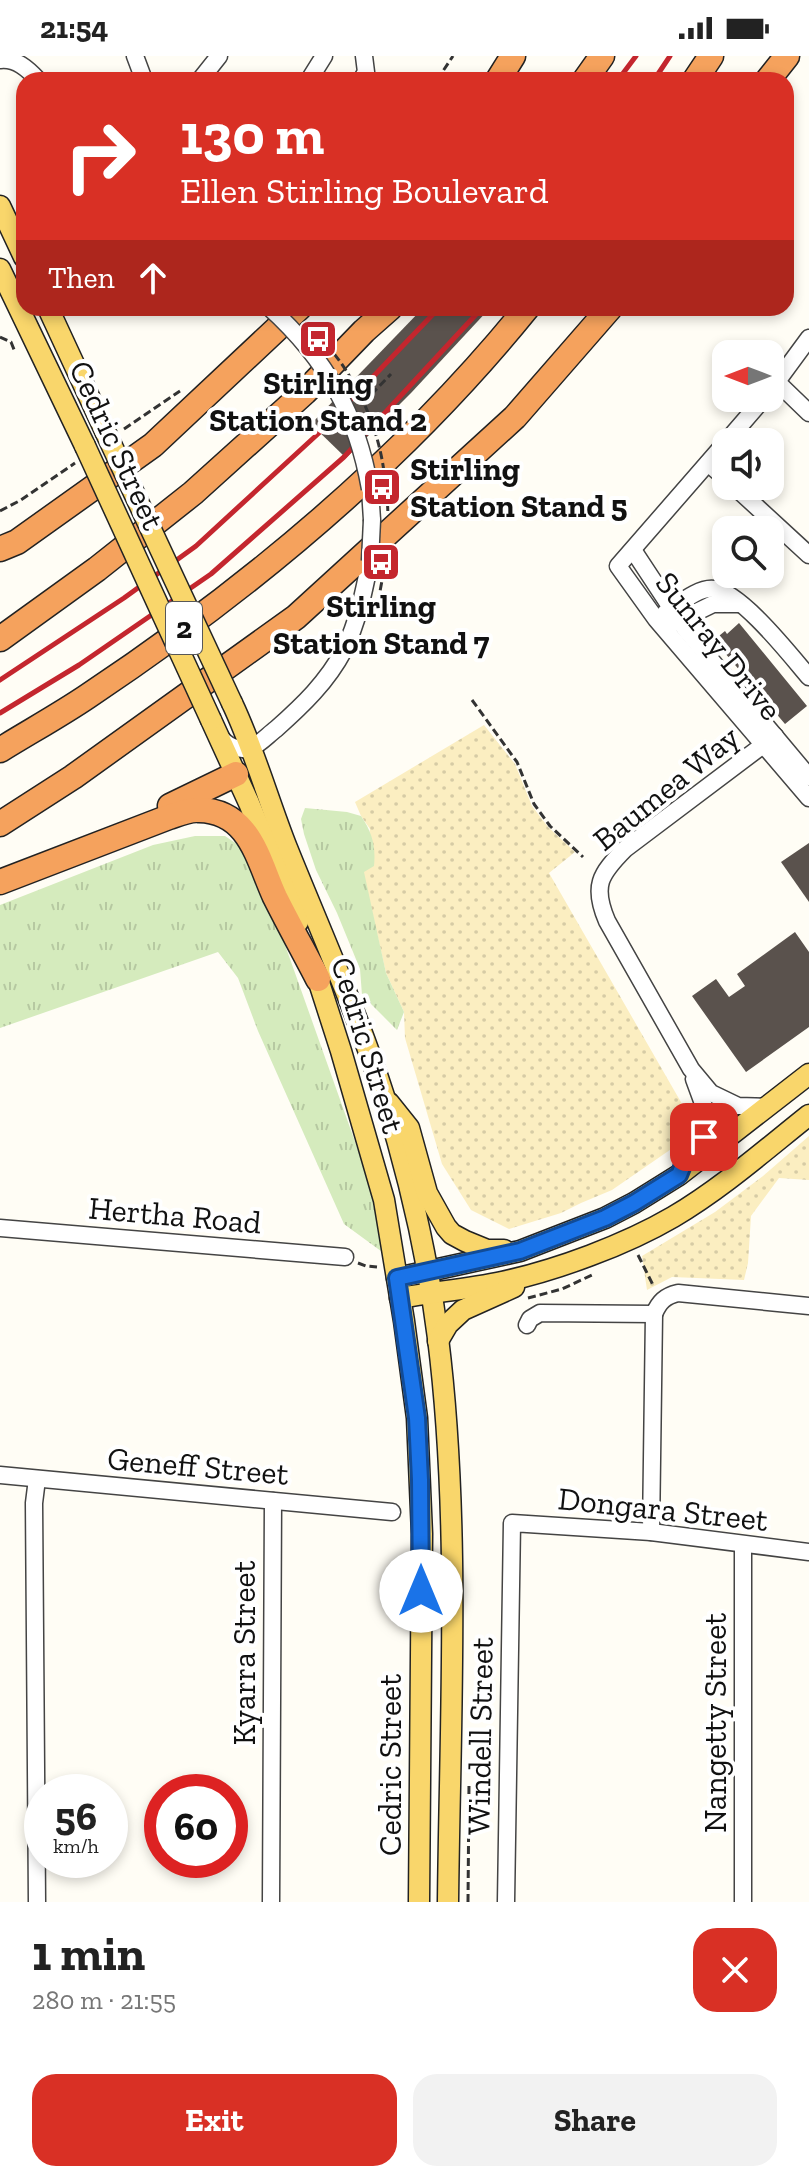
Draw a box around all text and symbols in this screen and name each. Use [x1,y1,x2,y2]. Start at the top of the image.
text: 21:54 [40,10,108,46]
text: 130 m [180,101,324,168]
icon: right [48,104,152,208]
text: Ellen Stirling Boulevard [180,169,549,212]
icon: ahead [131,256,175,300]
text: Then [48,260,115,296]
bus stop icon: Stirling Station Stand 2 [297,318,339,360]
north arrow [712,340,784,412]
map controls [712,340,784,588]
street label: Cedric Street [61,354,173,536]
place label: Stirling Station Stand 2 [209,364,427,439]
button: sound [712,428,784,500]
place label: Stirling Station Stand 5 [410,450,627,525]
bus stop icon: Stirling Station Stand 5 [361,466,403,508]
button: search [712,516,784,588]
bus stop icon: Stirling Station Stand 7 [360,541,402,583]
street label: Sunray Drive [648,564,790,728]
place label: Stirling Station Stand 7 [273,587,489,662]
road number: 2 [166,602,202,654]
street label: Baumea Way [585,717,747,858]
street label: Cedric Street [323,952,413,1138]
pin [670,1103,738,1171]
icon: arrive [682,1115,726,1159]
street label: Hertha Road [87,1189,263,1242]
street label: Geneff Street [106,1439,290,1493]
street label: Dongara Street [556,1479,770,1539]
position arrow [379,1549,463,1633]
street label: Kyarra Street [225,1561,263,1745]
street label: Nangetty Street [696,1613,734,1833]
street label: Windell Street [459,1637,501,1835]
street label: Cedric Street [371,1674,409,1856]
speed limit sign: 60 [144,1774,248,1878]
text: 56 [55,1792,97,1840]
text: km/h [53,1834,99,1858]
text: 1 min [32,1925,145,1982]
button: close [693,1928,777,2012]
text: 280 m · 21:55 [32,1984,176,2016]
button: Exit [32,2074,397,2166]
button: Share [413,2074,777,2166]

